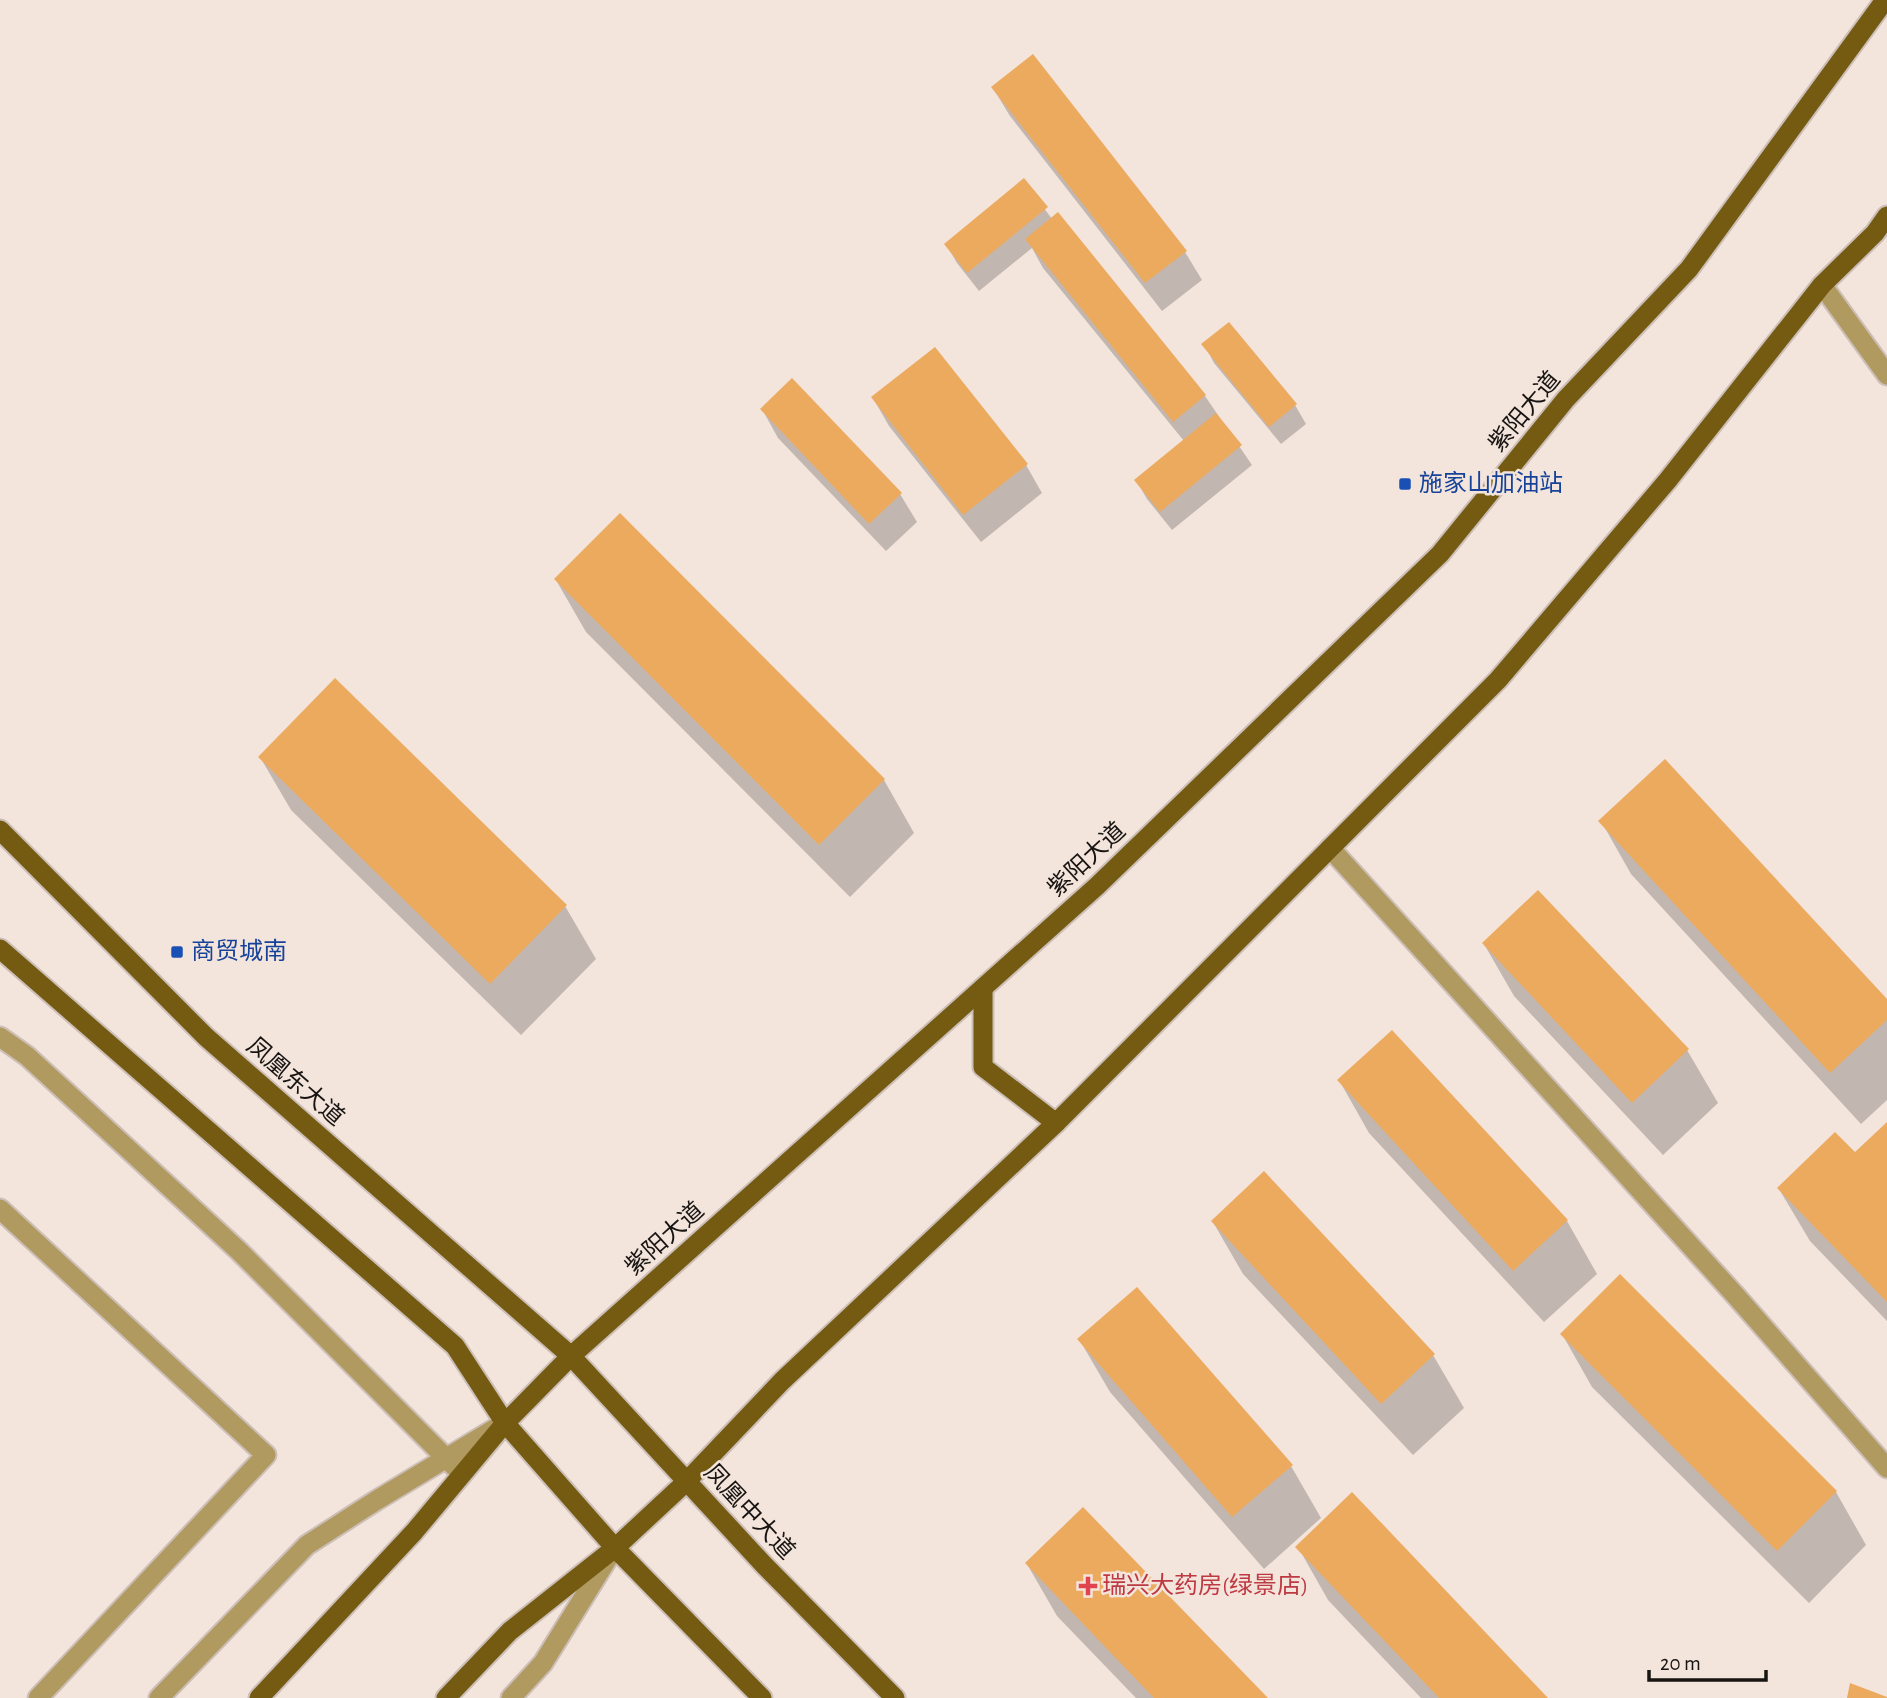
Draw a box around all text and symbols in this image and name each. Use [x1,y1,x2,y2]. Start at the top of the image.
street label: 紫阳大道 [1483,366,1565,456]
place label: 施家山加油站 [1419,470,1563,496]
marker: 施家山加油站 [1397,476,1413,492]
street label: 紫阳大道 [1042,817,1130,902]
place label: 商贸城南 [191,938,287,964]
marker: 商贸城南 [169,944,185,960]
street label: 凤凰东大道 [242,1032,349,1130]
street label: 紫阳大道 [620,1196,709,1280]
street label: 凤凰中大道 [699,1459,800,1564]
place label: 瑞兴大药房(绿景店) [1102,1572,1308,1598]
marker: 瑞兴大药房(绿景店) [1080,1578,1096,1594]
scale bar [1649,1638,1766,1682]
text: 20 m [1660,1653,1701,1674]

